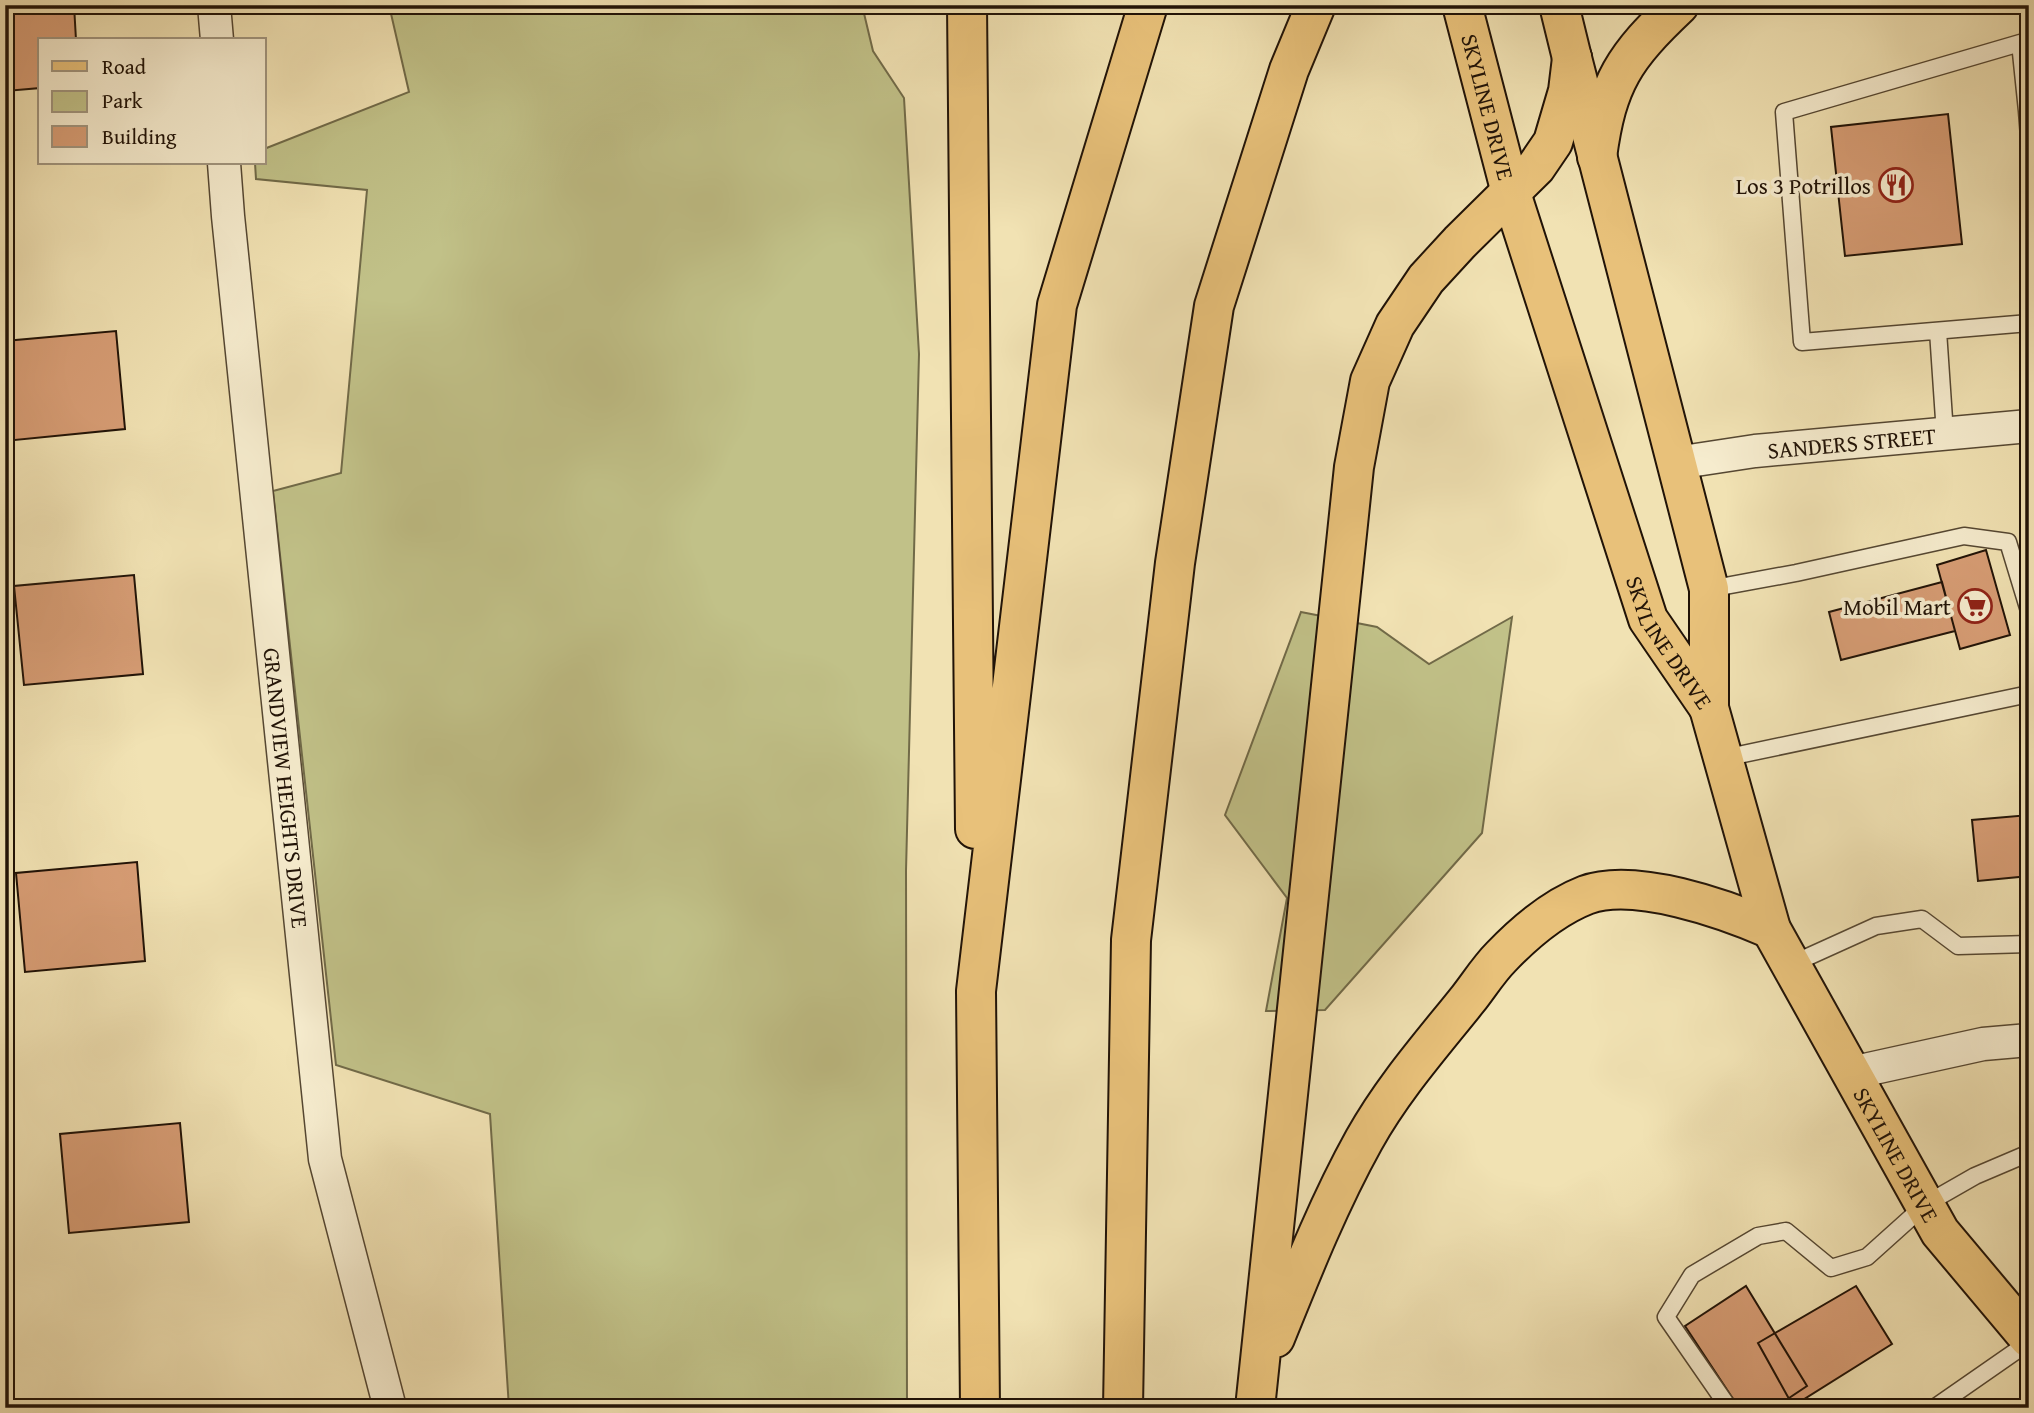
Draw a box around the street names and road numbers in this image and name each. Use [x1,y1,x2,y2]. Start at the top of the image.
street label: SKYLINE DRIVE [1454,30,1523,183]
street label: SANDERS STREET [1766,418,1937,466]
street label: SKYLINE DRIVE [1619,571,1721,715]
street label: GRANDVIEW HEIGHTS DRIVE [256,646,318,930]
street label: SKYLINE DRIVE [1846,1081,1948,1228]

